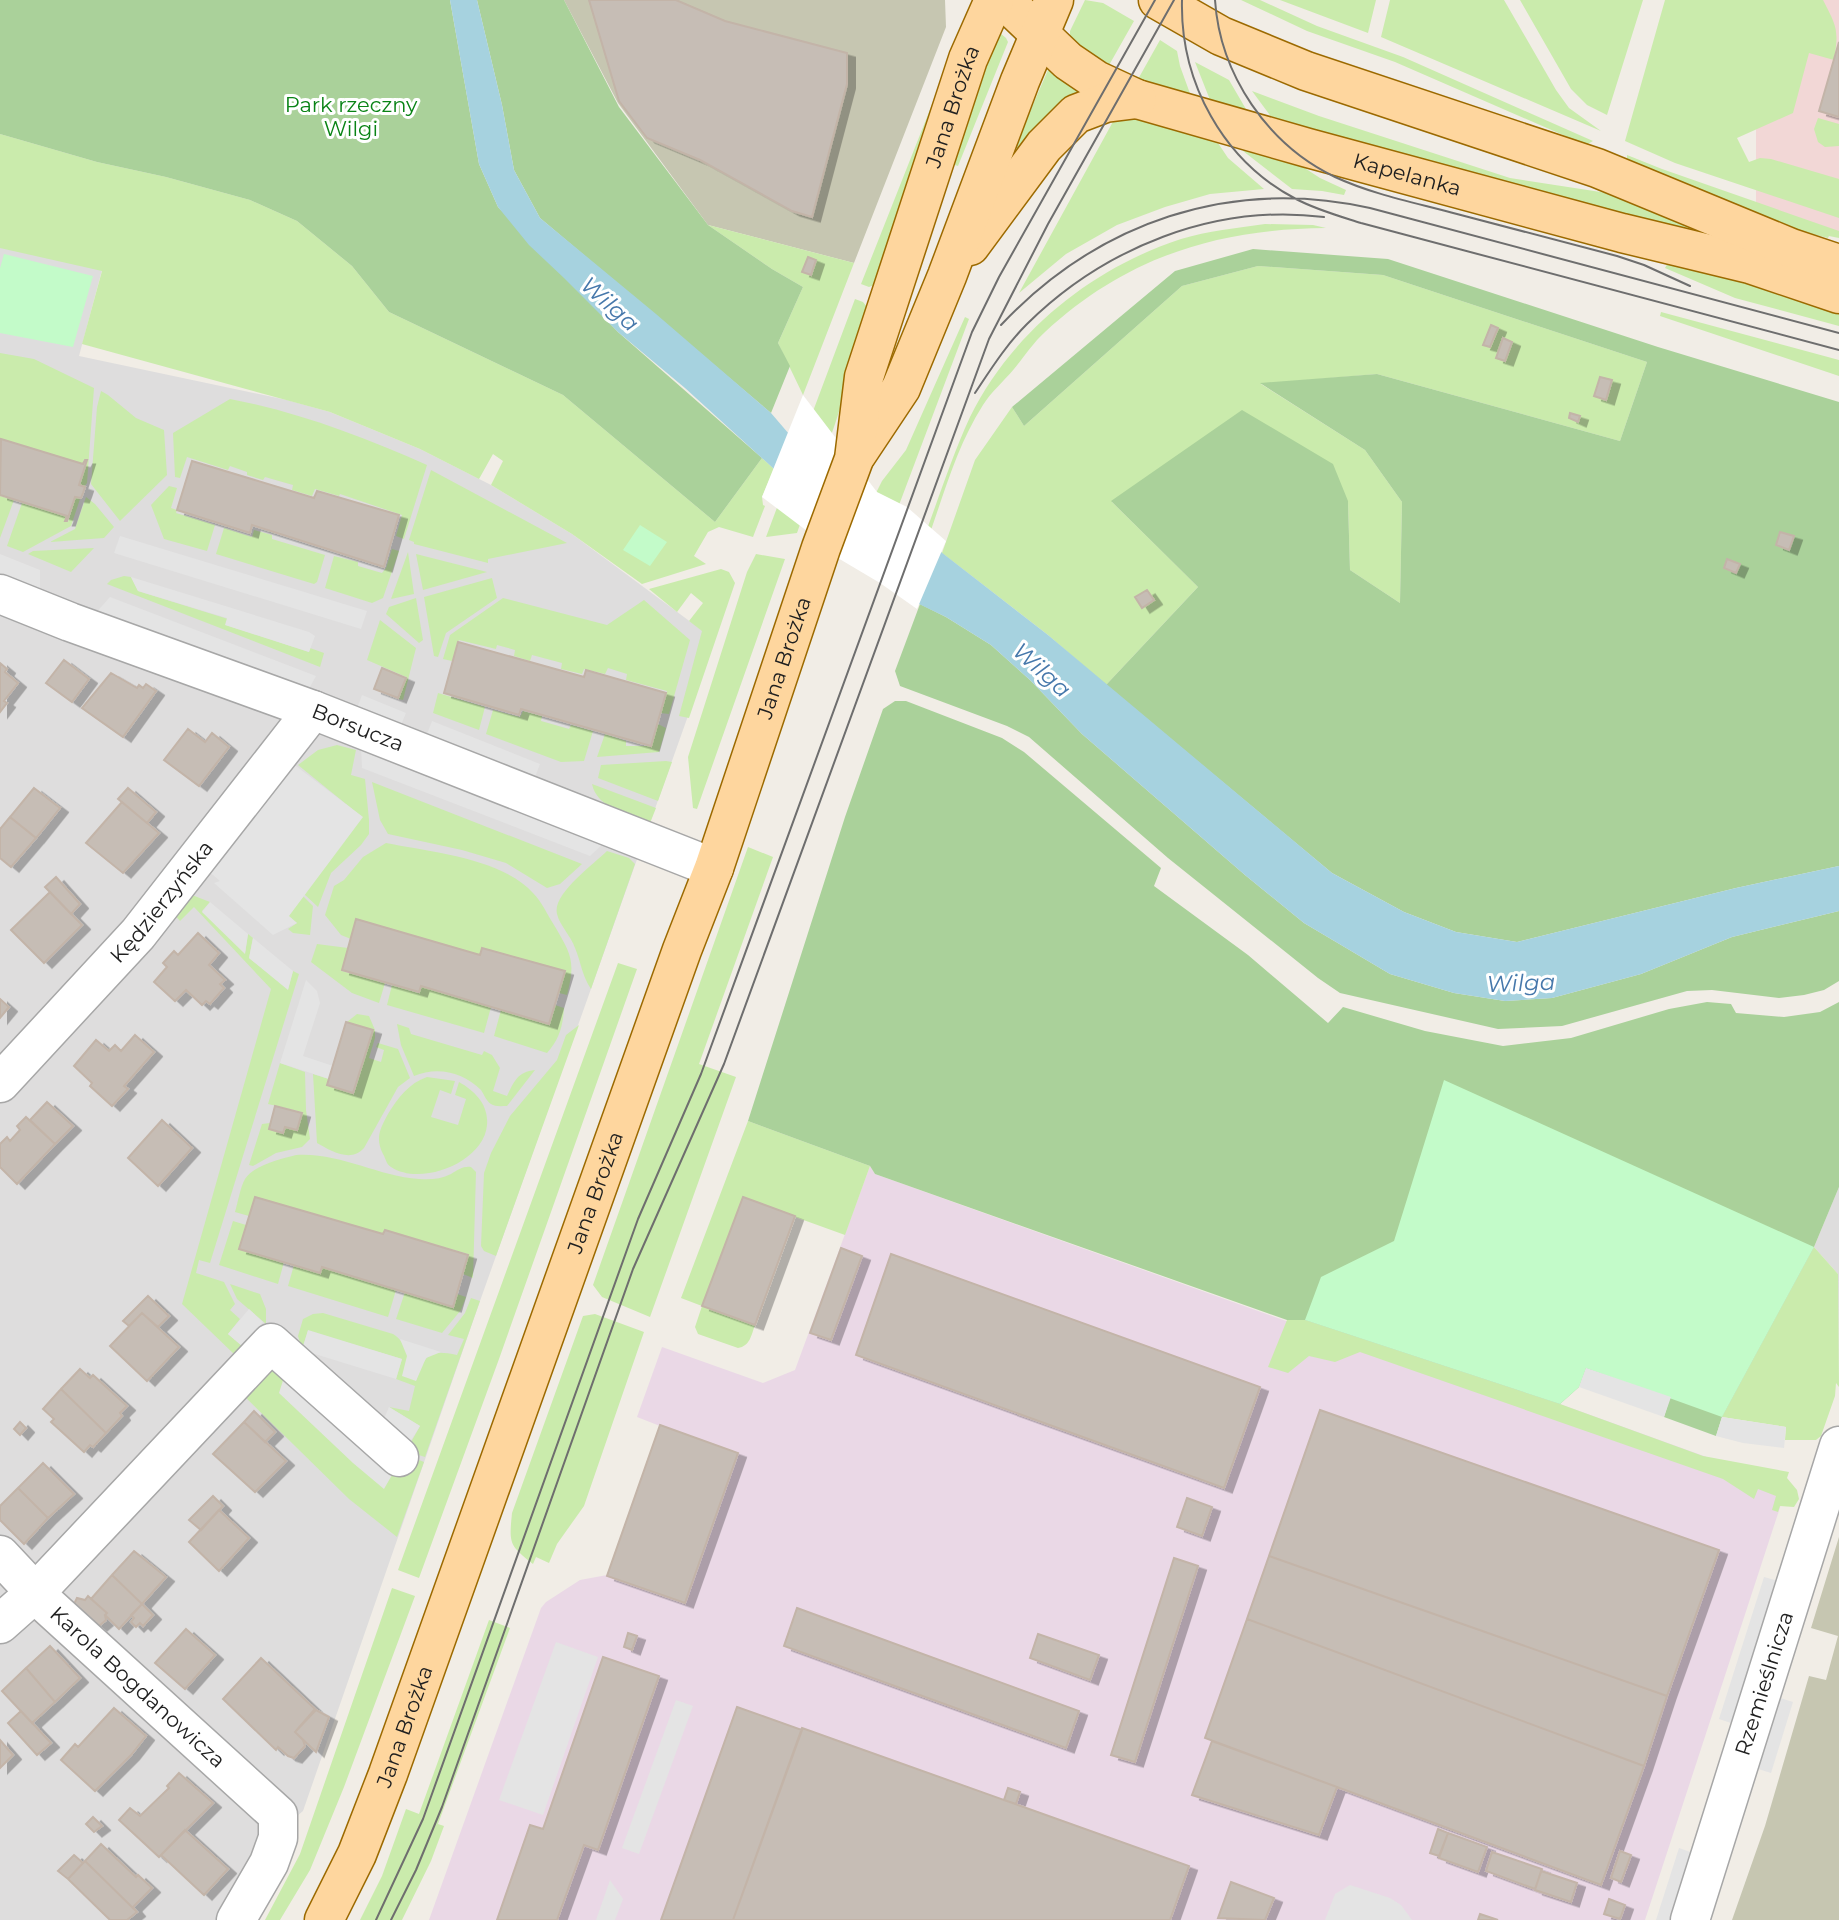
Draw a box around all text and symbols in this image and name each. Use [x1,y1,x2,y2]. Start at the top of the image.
street label: Jana Brożka [920,41,985,172]
park label: Park rzeczny Wilgi [285,92,418,141]
street label: Kapelanka [1350,148,1464,201]
water label: Wilga [575,271,645,337]
street label: Jana Brożka [751,593,816,723]
water label: Wilga [1007,637,1077,703]
street label: Borsucza [308,698,408,757]
street label: Kędzierzyńska [105,836,218,968]
water label: Wilga [1486,968,1556,998]
street label: Jana Brożka [561,1128,628,1258]
street label: Karola Bogdanowicza [45,1601,231,1773]
street label: Rzemieślnicza [1730,1608,1798,1758]
street label: Jana Brożka [371,1662,438,1792]

